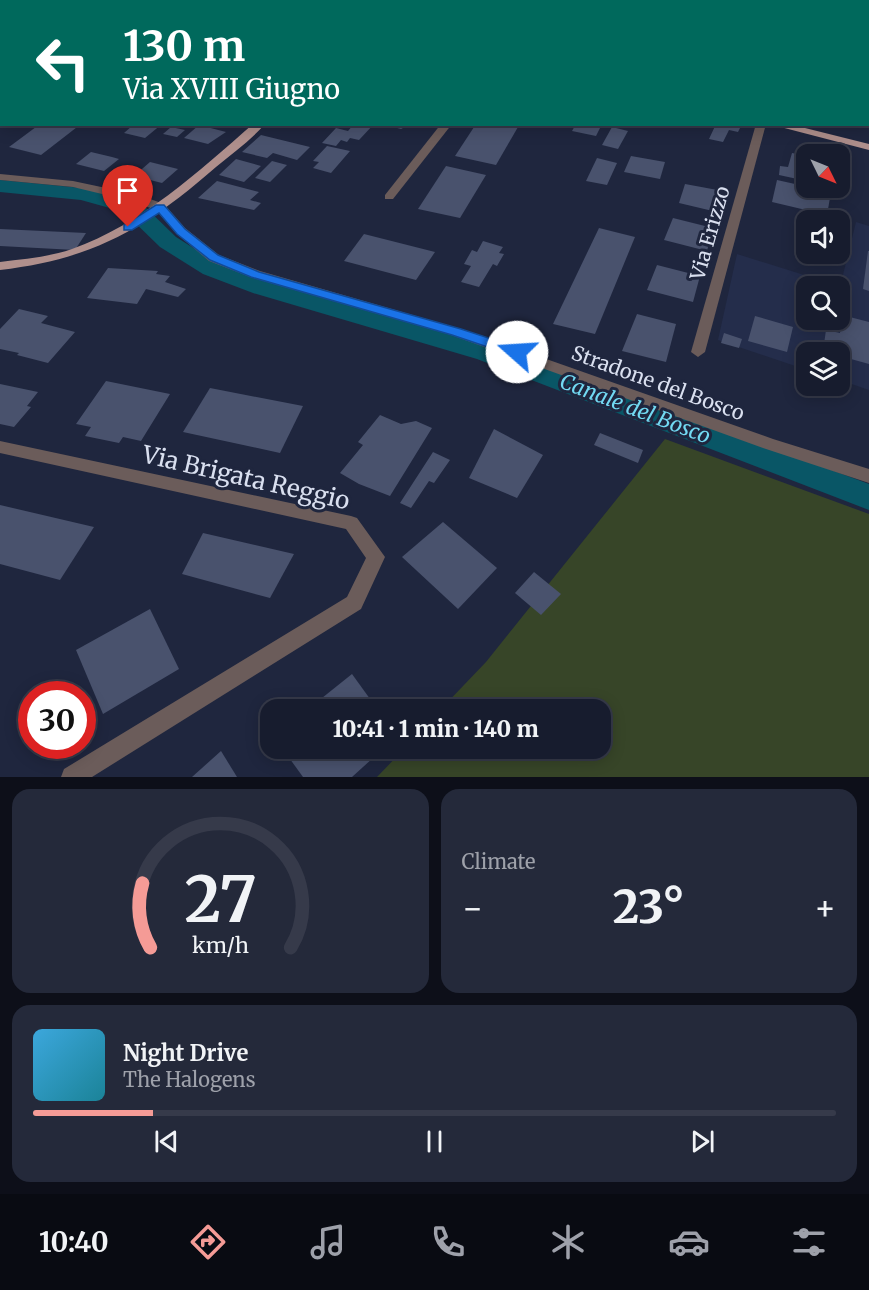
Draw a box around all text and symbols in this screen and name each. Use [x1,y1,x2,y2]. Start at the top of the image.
text: 130 m [123,20,245,72]
icon: left [24,24,102,102]
text: Via XVIII Giugno [123,72,340,106]
north arrow [796,144,850,198]
map controls [796,144,850,396]
pin [102,165,153,227]
icon: arrive [111,174,144,207]
street label: Via Erizzo [684,183,735,284]
button: sound [796,210,850,264]
button: search [796,276,850,330]
position arrow [485,320,549,384]
street label: Stradone del Bosco [568,340,748,426]
button: layers [796,342,850,396]
water label: Canale del Bosco [556,367,715,450]
street label: Via Brigata Reggio [138,438,353,516]
speed limit sign: 30 [18,681,96,759]
text: 10:41 · 1 min · 140 m [332,715,539,743]
text: Climate [462,849,536,874]
text: 27 [184,861,256,939]
text: 23° [613,879,685,935]
text: − [462,888,484,929]
text: + [814,888,836,929]
text: km/h [192,932,249,959]
text: Night Drive [123,1039,248,1067]
text: The Halogens [123,1067,255,1092]
icon: previous [150,1125,183,1158]
icon: pause [418,1125,451,1158]
icon: next [686,1125,719,1158]
icon: directions [187,1221,229,1263]
icon: music [307,1221,349,1263]
icon: phone [427,1221,469,1263]
icon: climate [547,1221,589,1263]
icon: car [668,1221,710,1263]
icon: filters [788,1221,830,1263]
text: 10:40 [39,1225,109,1259]

